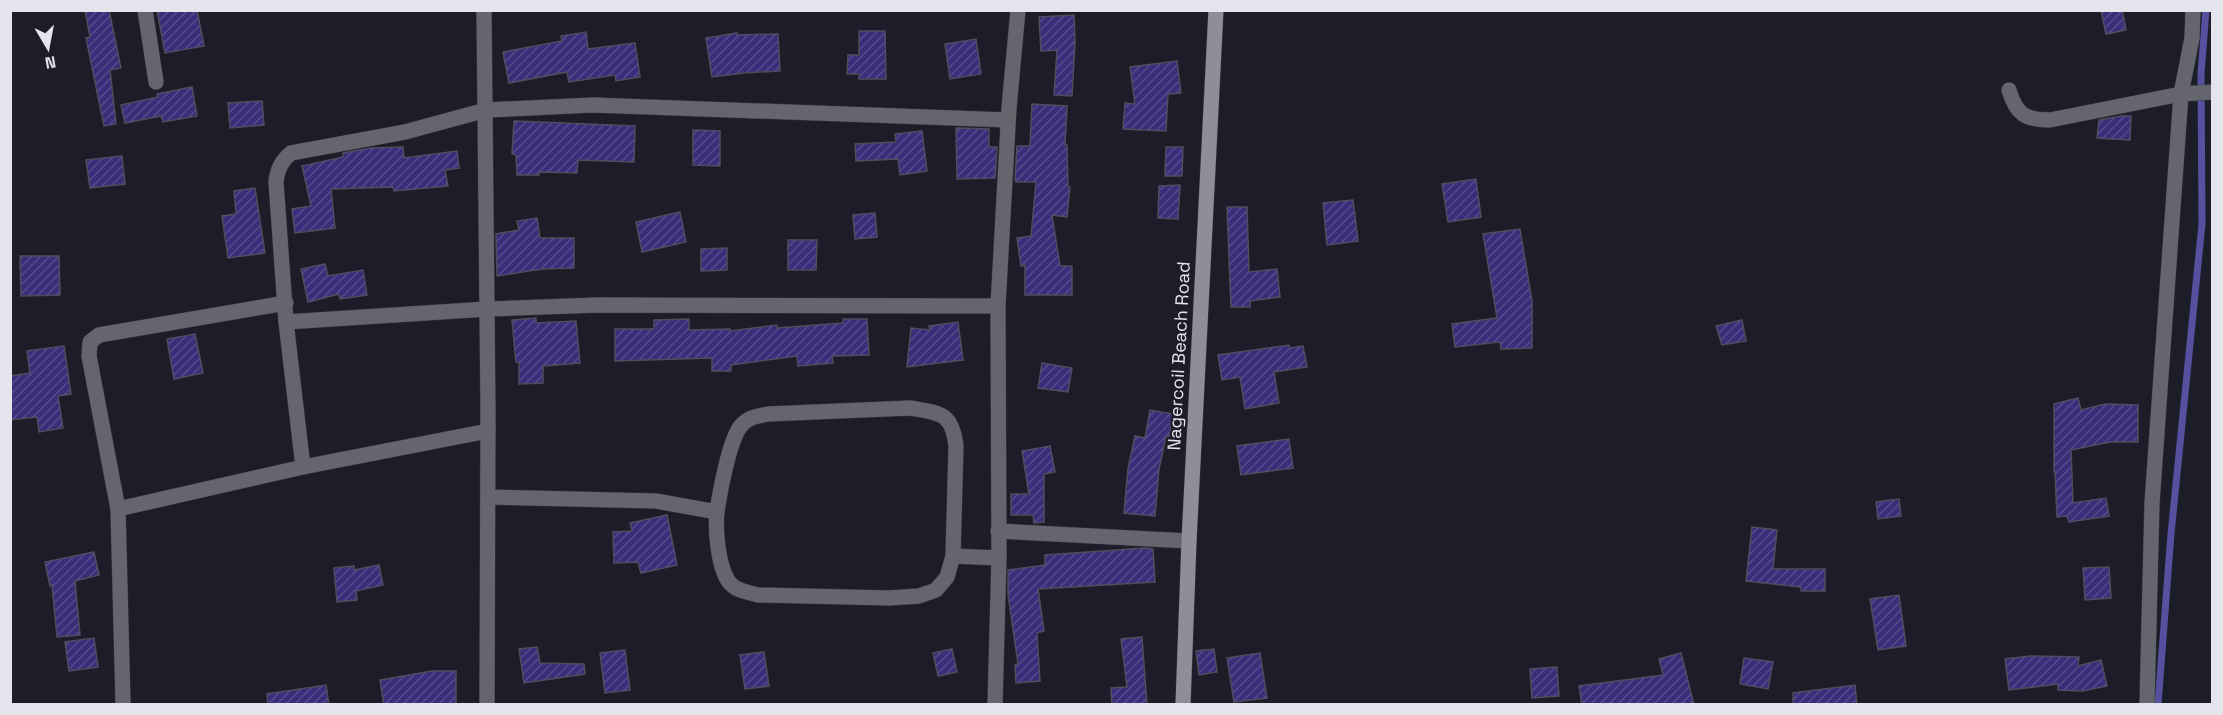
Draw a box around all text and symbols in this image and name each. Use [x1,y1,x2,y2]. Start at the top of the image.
north arrow [18,18,78,78]
text: N [43,51,58,74]
street label: Nagercoil Beach Road [1162,261,1195,451]

